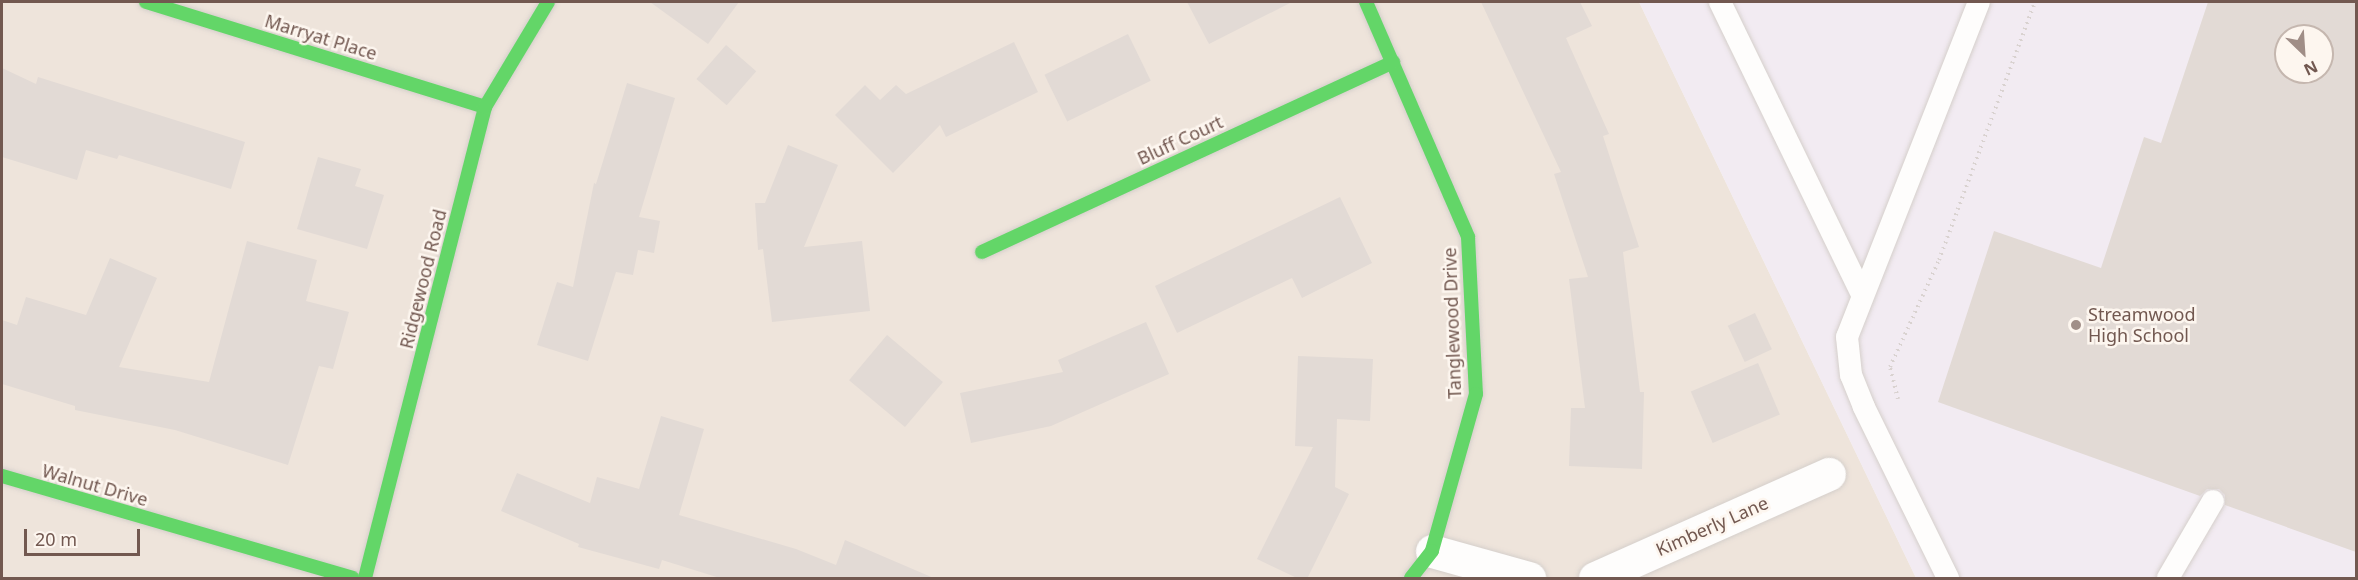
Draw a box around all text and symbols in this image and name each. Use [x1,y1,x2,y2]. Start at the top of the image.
street label: Marryat Place [262,10,380,64]
north arrow [2274,24,2334,84]
text: N [2300,56,2321,81]
street label: Bluff Court [1134,111,1226,169]
street label: Ridgewood Road [395,207,451,351]
street label: Tanglewood Drive [1439,247,1465,399]
place label: Streamwood High School [2088,304,2196,346]
marker: Streamwood High School [2069,318,2083,332]
street label: Walnut Drive [40,460,150,510]
street label: Kimberly Lane [1653,492,1771,560]
scale bar [27,517,142,555]
text: 20 m [35,527,77,551]

